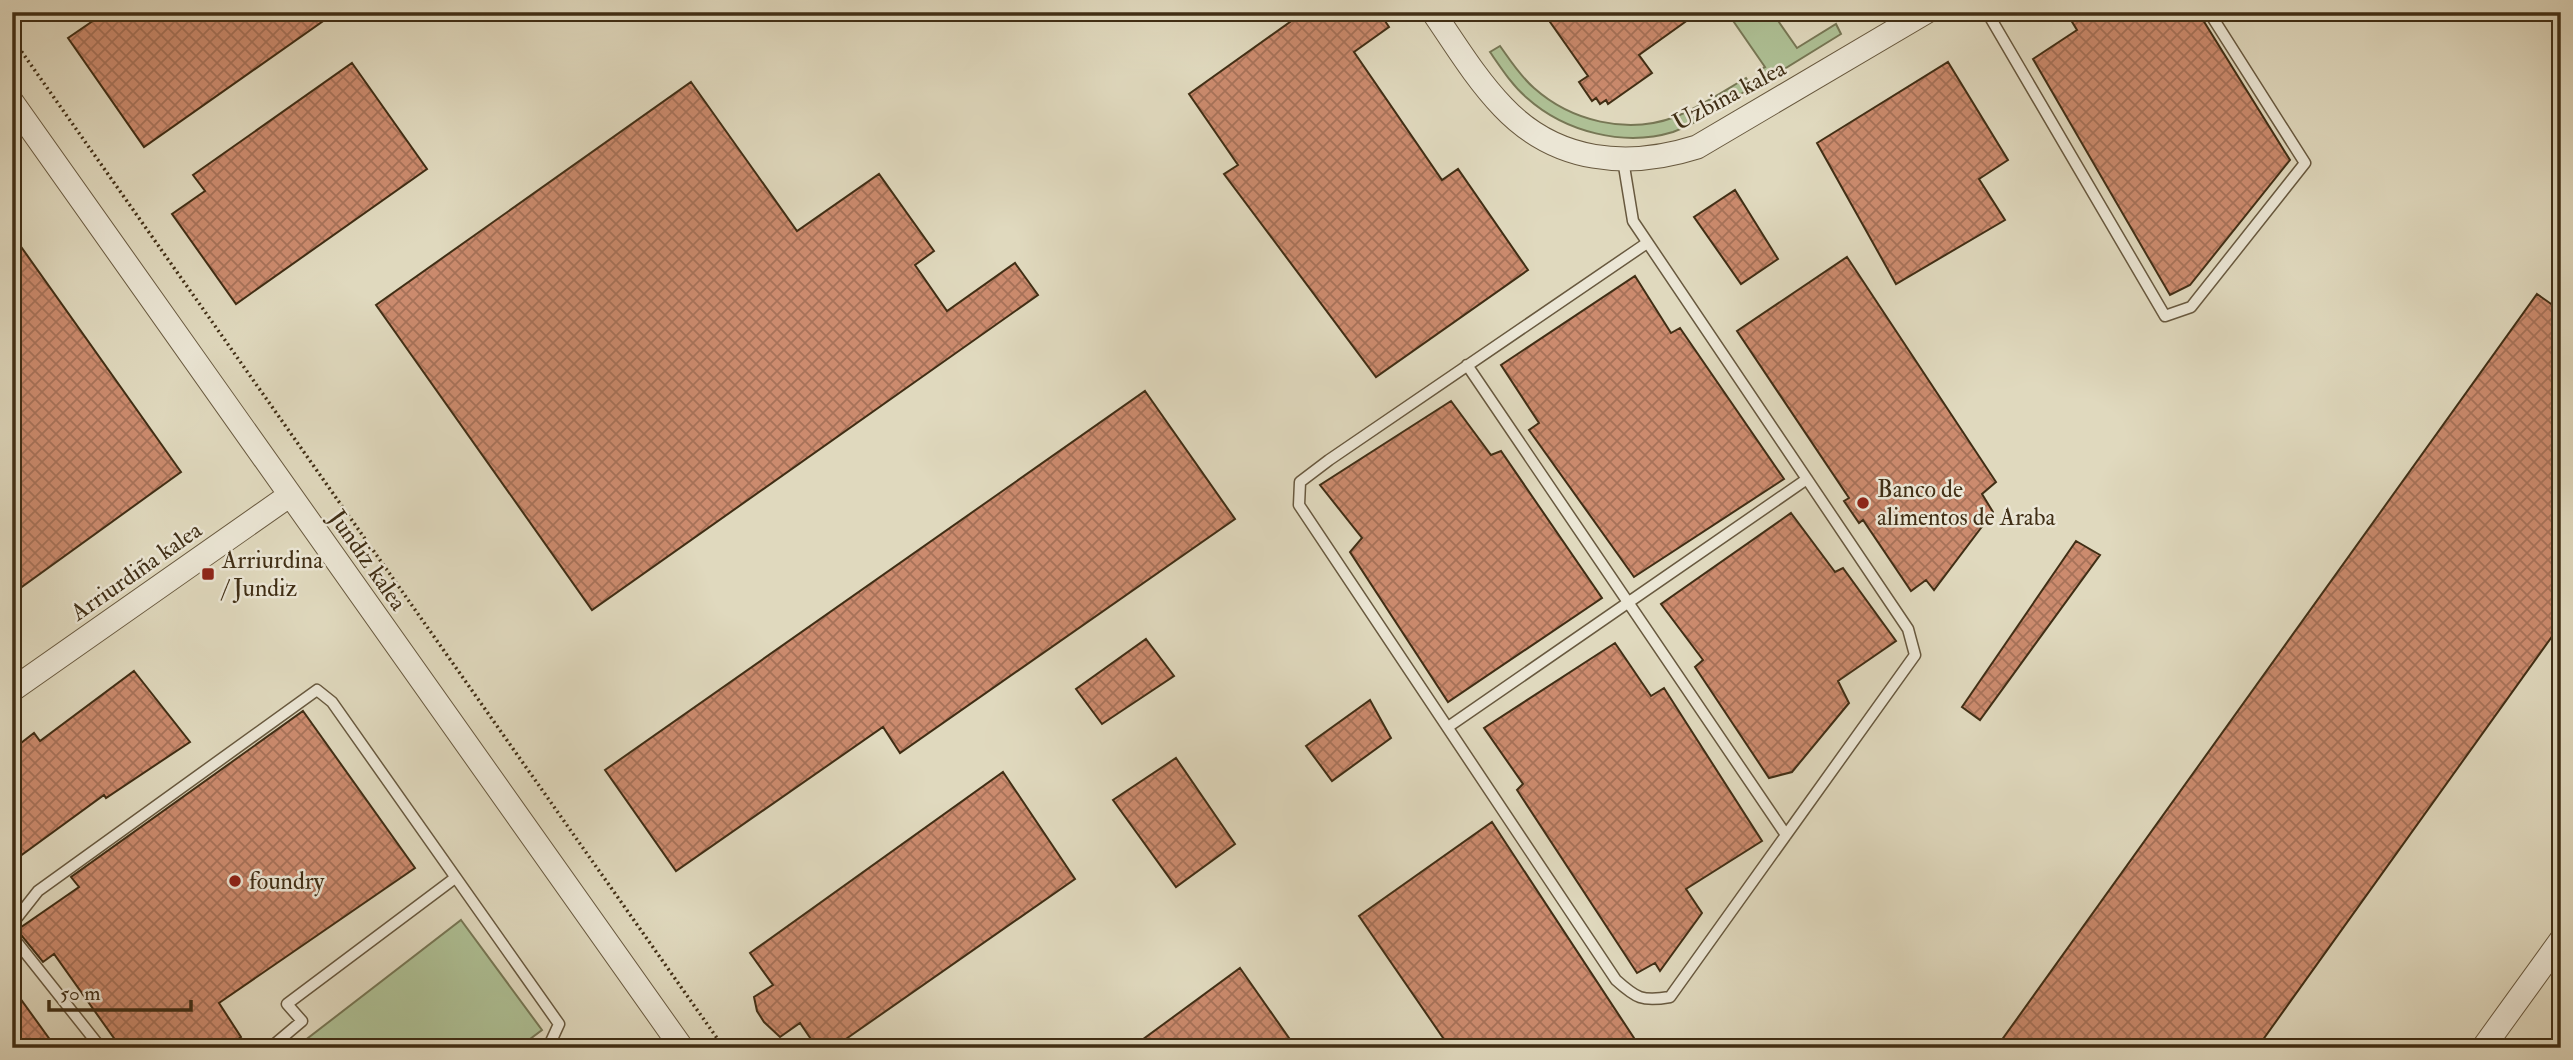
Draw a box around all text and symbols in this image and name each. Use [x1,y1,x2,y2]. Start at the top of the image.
street label: Uzbina kalea [1667,52,1792,138]
place label: Banco de alimentos de Araba [1877,474,2056,533]
marker: Banco de alimentos de Araba [1855,495,1871,511]
street label: Jundiz kalea [321,503,414,618]
street label: Arriurdiña kalea [64,514,209,629]
place label: Arriurdina / Jundiz [220,545,324,604]
marker: Arriurdina / Jundiz [200,566,216,582]
place label: foundry [249,866,325,897]
marker: foundry [227,873,243,889]
scale bar [49,969,191,1013]
text: 50 m [60,980,101,1007]

